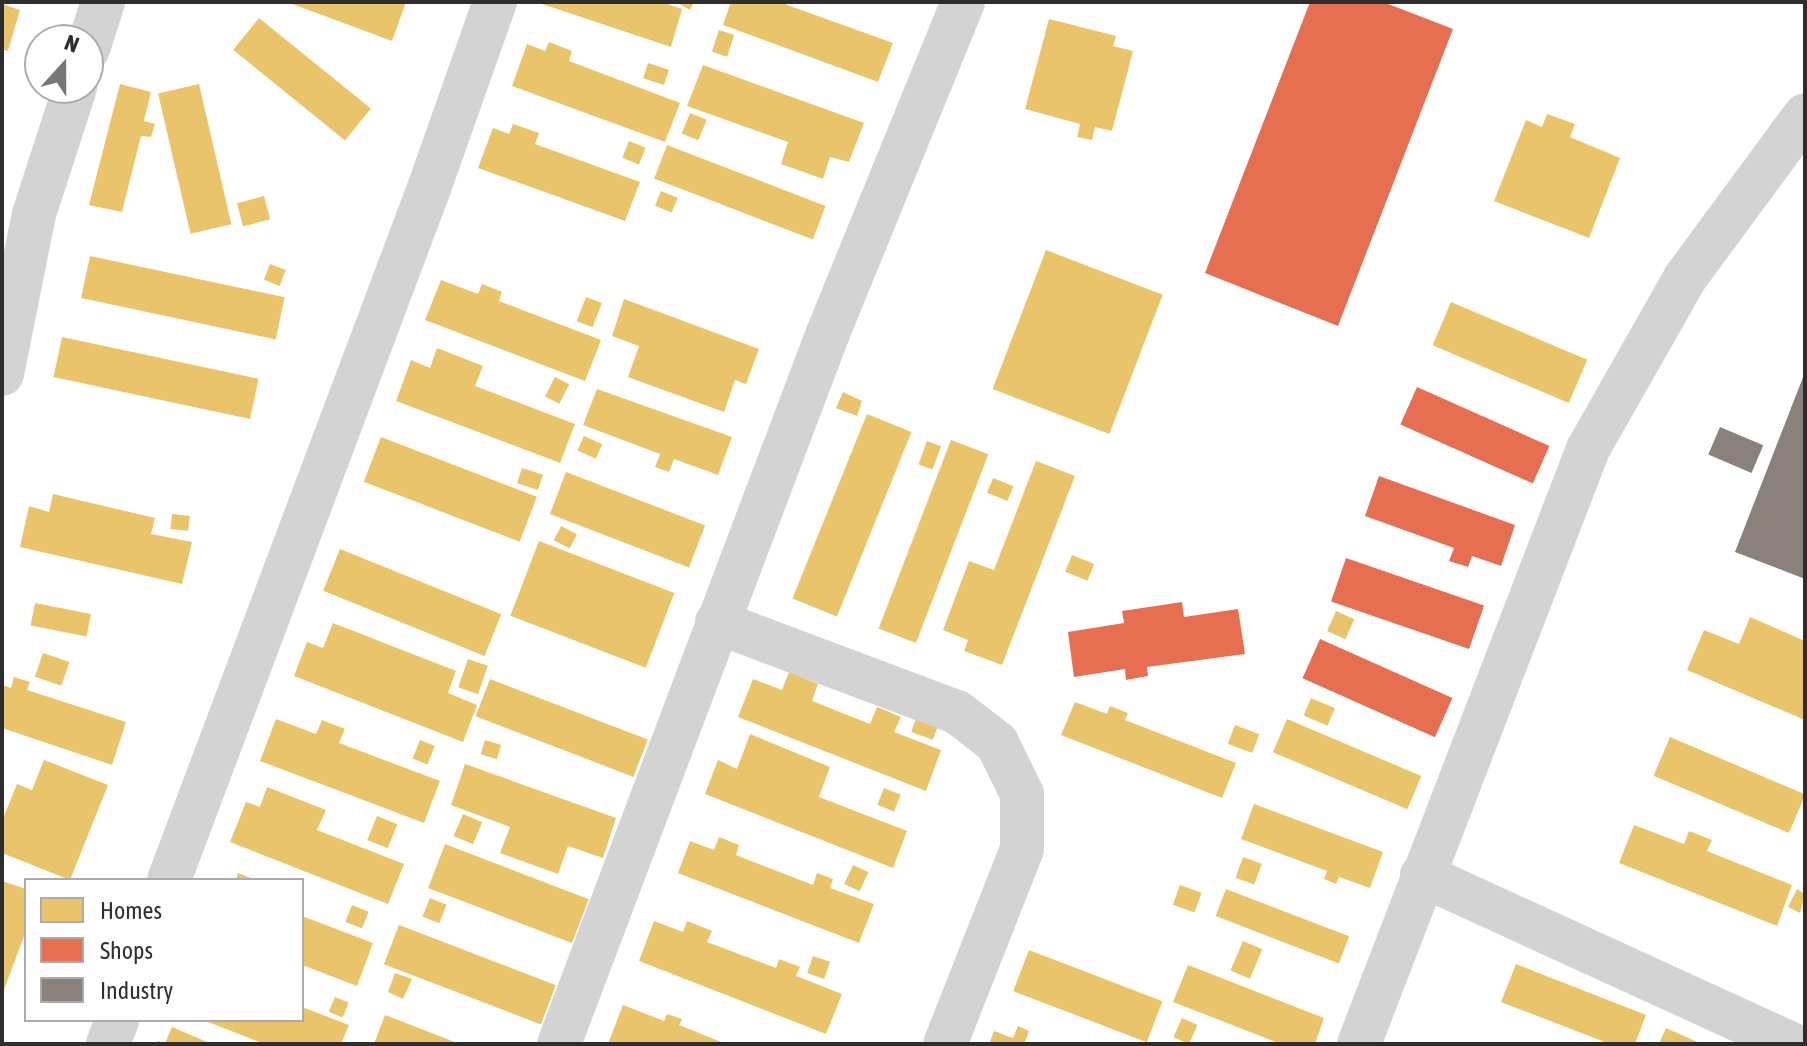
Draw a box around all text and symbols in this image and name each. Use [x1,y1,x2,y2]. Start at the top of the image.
north arrow [24,24,104,104]
text: N [61,29,83,58]
legend [24,878,304,1022]
text: Homes [100,897,162,924]
text: Shops [100,937,153,964]
text: Industry [100,977,173,1004]

